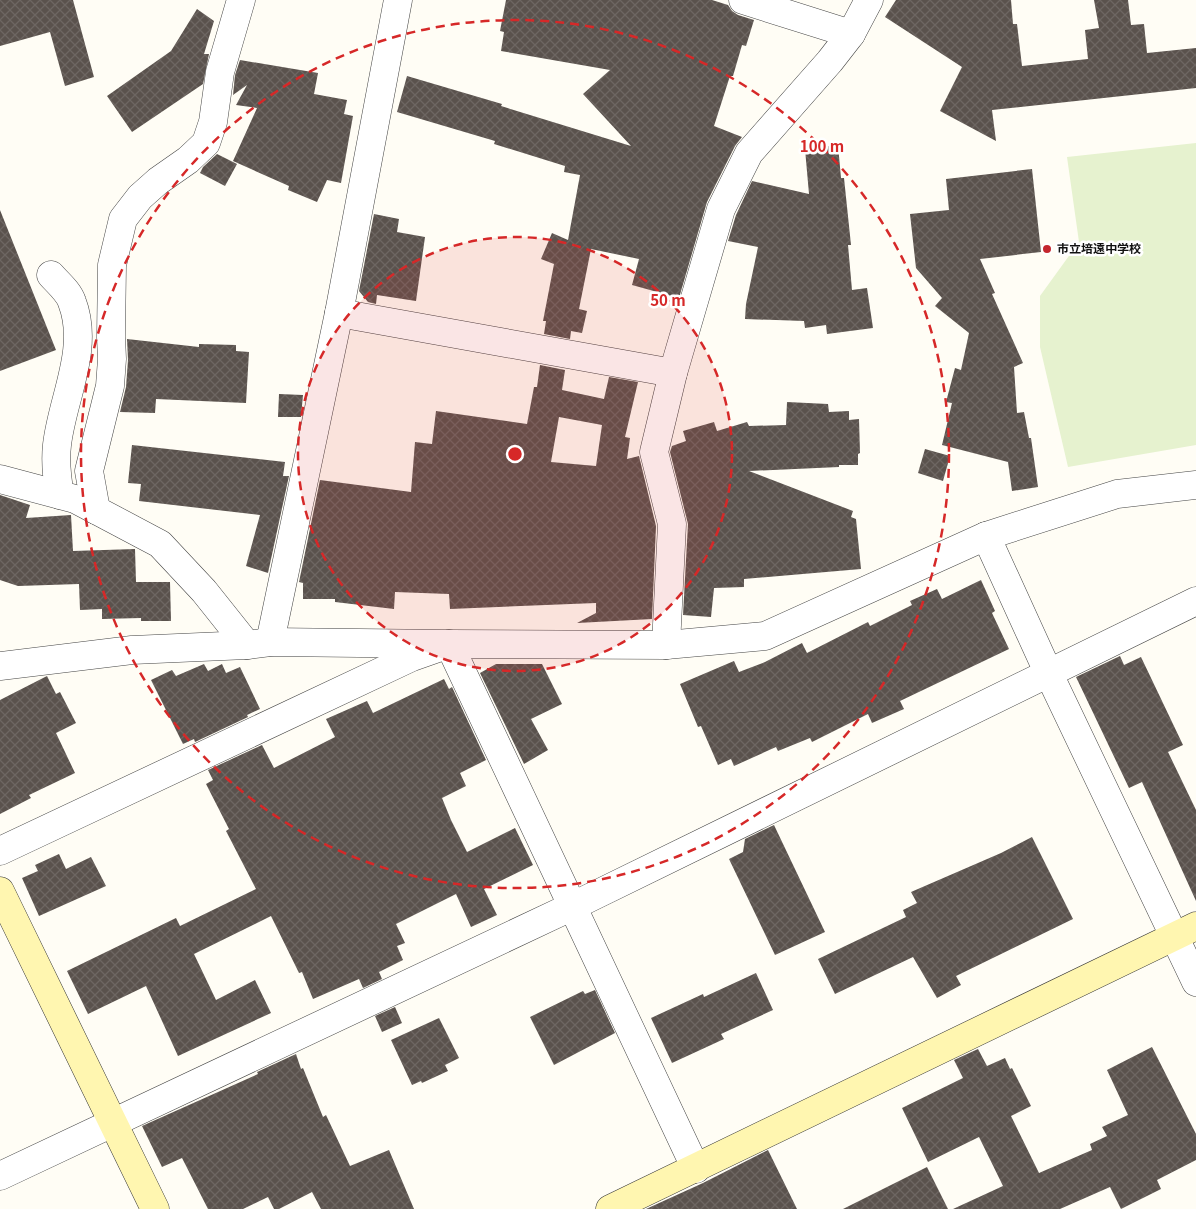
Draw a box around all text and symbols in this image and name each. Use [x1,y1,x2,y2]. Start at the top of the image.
text: 100 m [800,135,844,156]
place label: 市立培遠中学校 [1057,239,1141,256]
marker: 市立培遠中学校 [1041,243,1053,255]
text: 50 m [650,289,686,310]
centre of rings [506,445,524,463]

